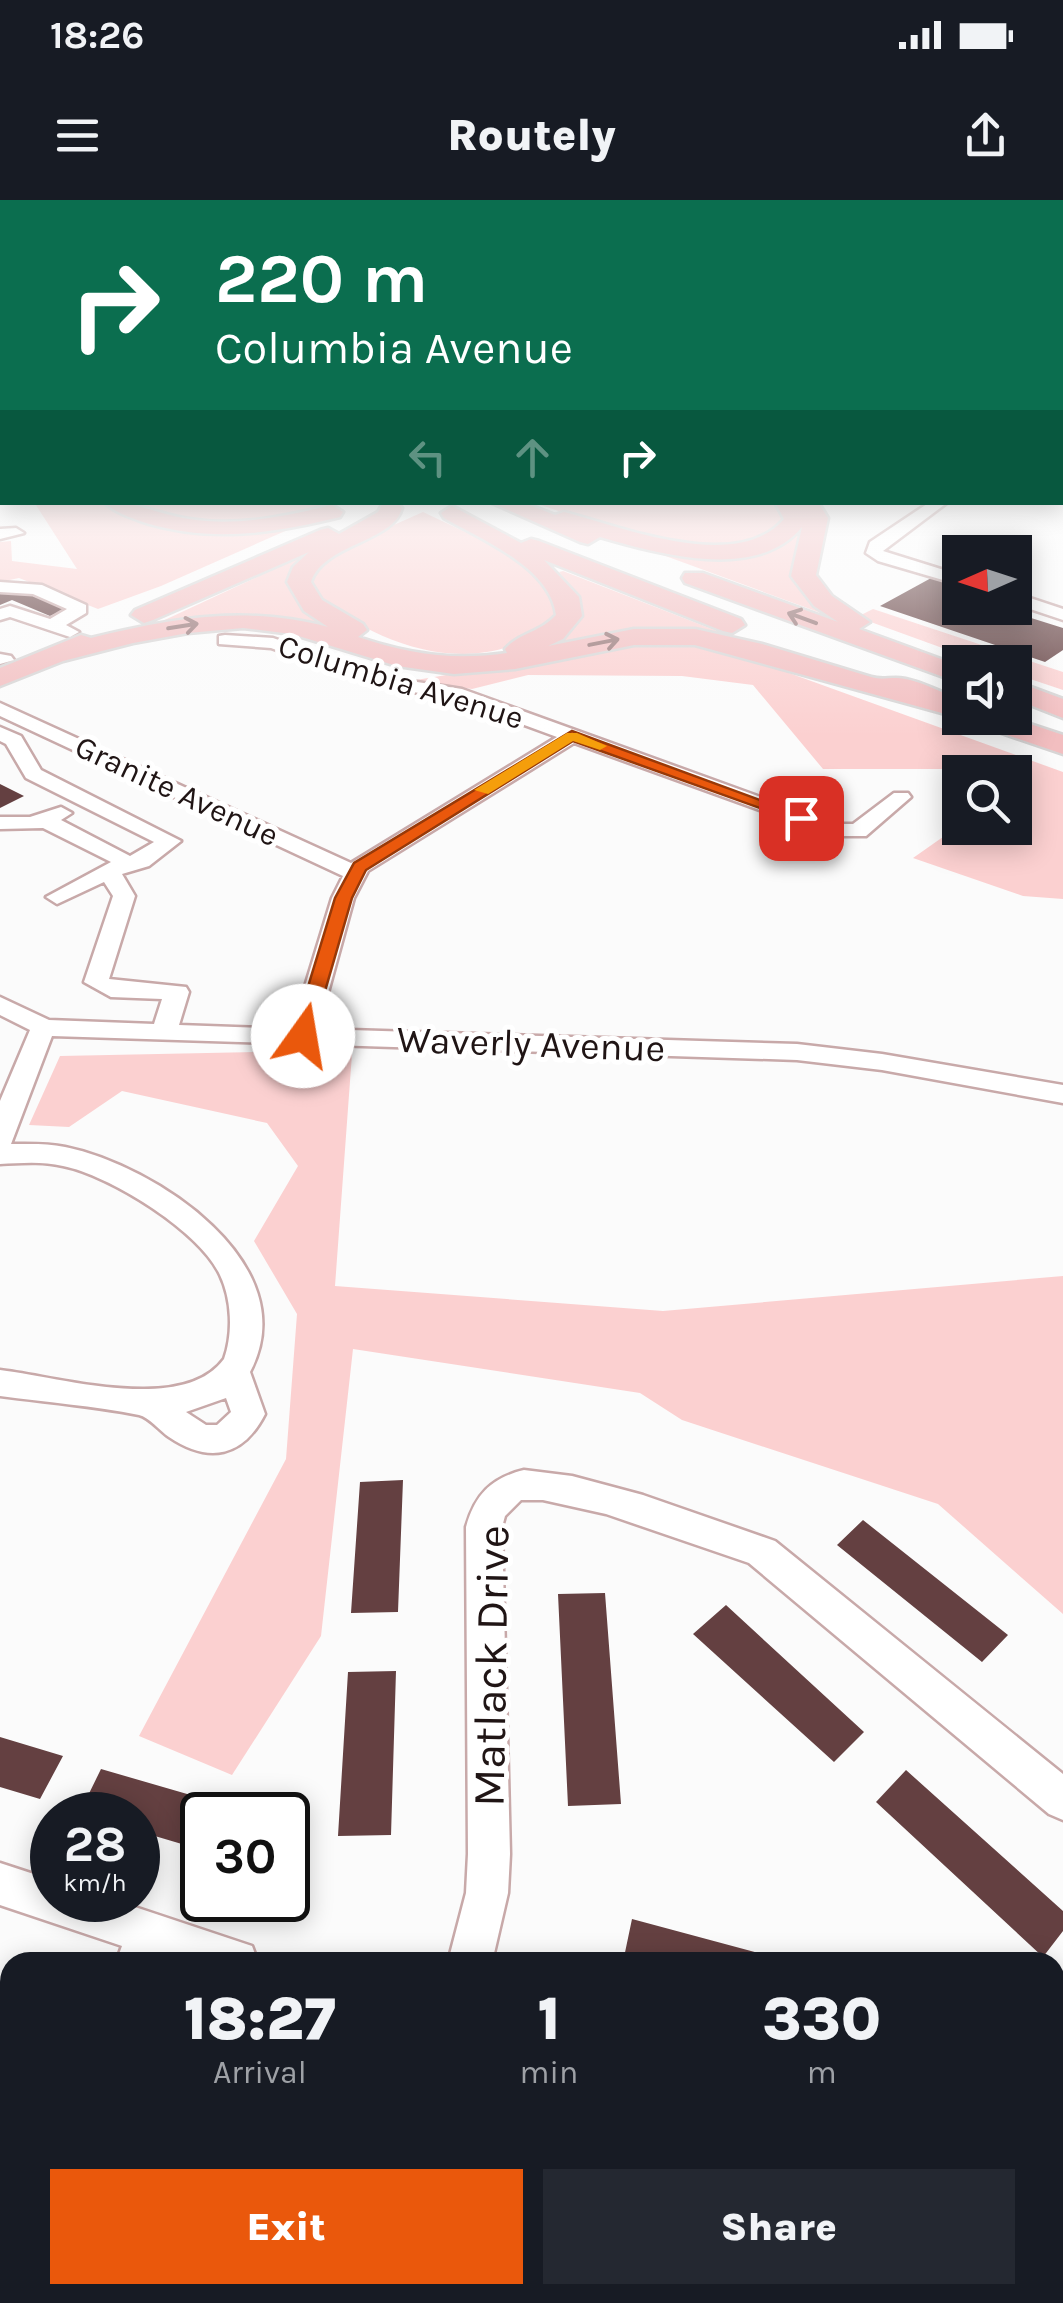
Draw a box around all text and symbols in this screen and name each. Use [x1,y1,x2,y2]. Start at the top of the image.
text: 18:26 [50,13,144,58]
icon: menu [50,108,105,163]
icon: share [958,108,1013,163]
text: Routely [447,109,616,161]
text: 220 m [215,238,428,320]
icon: right [50,240,180,370]
text: Columbia Avenue [215,322,573,374]
icon: left [400,430,455,485]
icon: ahead [505,430,560,485]
icon: right [610,430,665,485]
north arrow [942,535,1032,625]
map controls [942,535,1032,845]
one-way arrow [788,608,819,626]
one-way arrow [166,617,199,635]
street label: Columbia Avenue [274,627,528,737]
one-way arrow [587,632,619,651]
button: sound [942,645,1032,735]
street label: Granite Avenue [69,728,285,854]
button: search [942,755,1032,845]
pin [759,776,844,861]
icon: arrive [774,791,829,846]
position arrow [251,984,355,1088]
street label: Waverly Avenue [396,1017,666,1071]
street label: Matlack Drive [463,1525,519,1807]
speed limit sign: 30 [180,1792,310,1922]
text: 28 [64,1815,126,1874]
text: km/h [63,1868,127,1897]
text: 18:27 [184,1984,336,2054]
text: 1 [537,1984,561,2054]
text: 330 [762,1984,881,2054]
text: Arrival [213,2054,307,2091]
text: min [520,2054,578,2091]
text: m [807,2054,837,2091]
button: Exit [50,2169,523,2284]
button: Share [543,2169,1015,2284]

